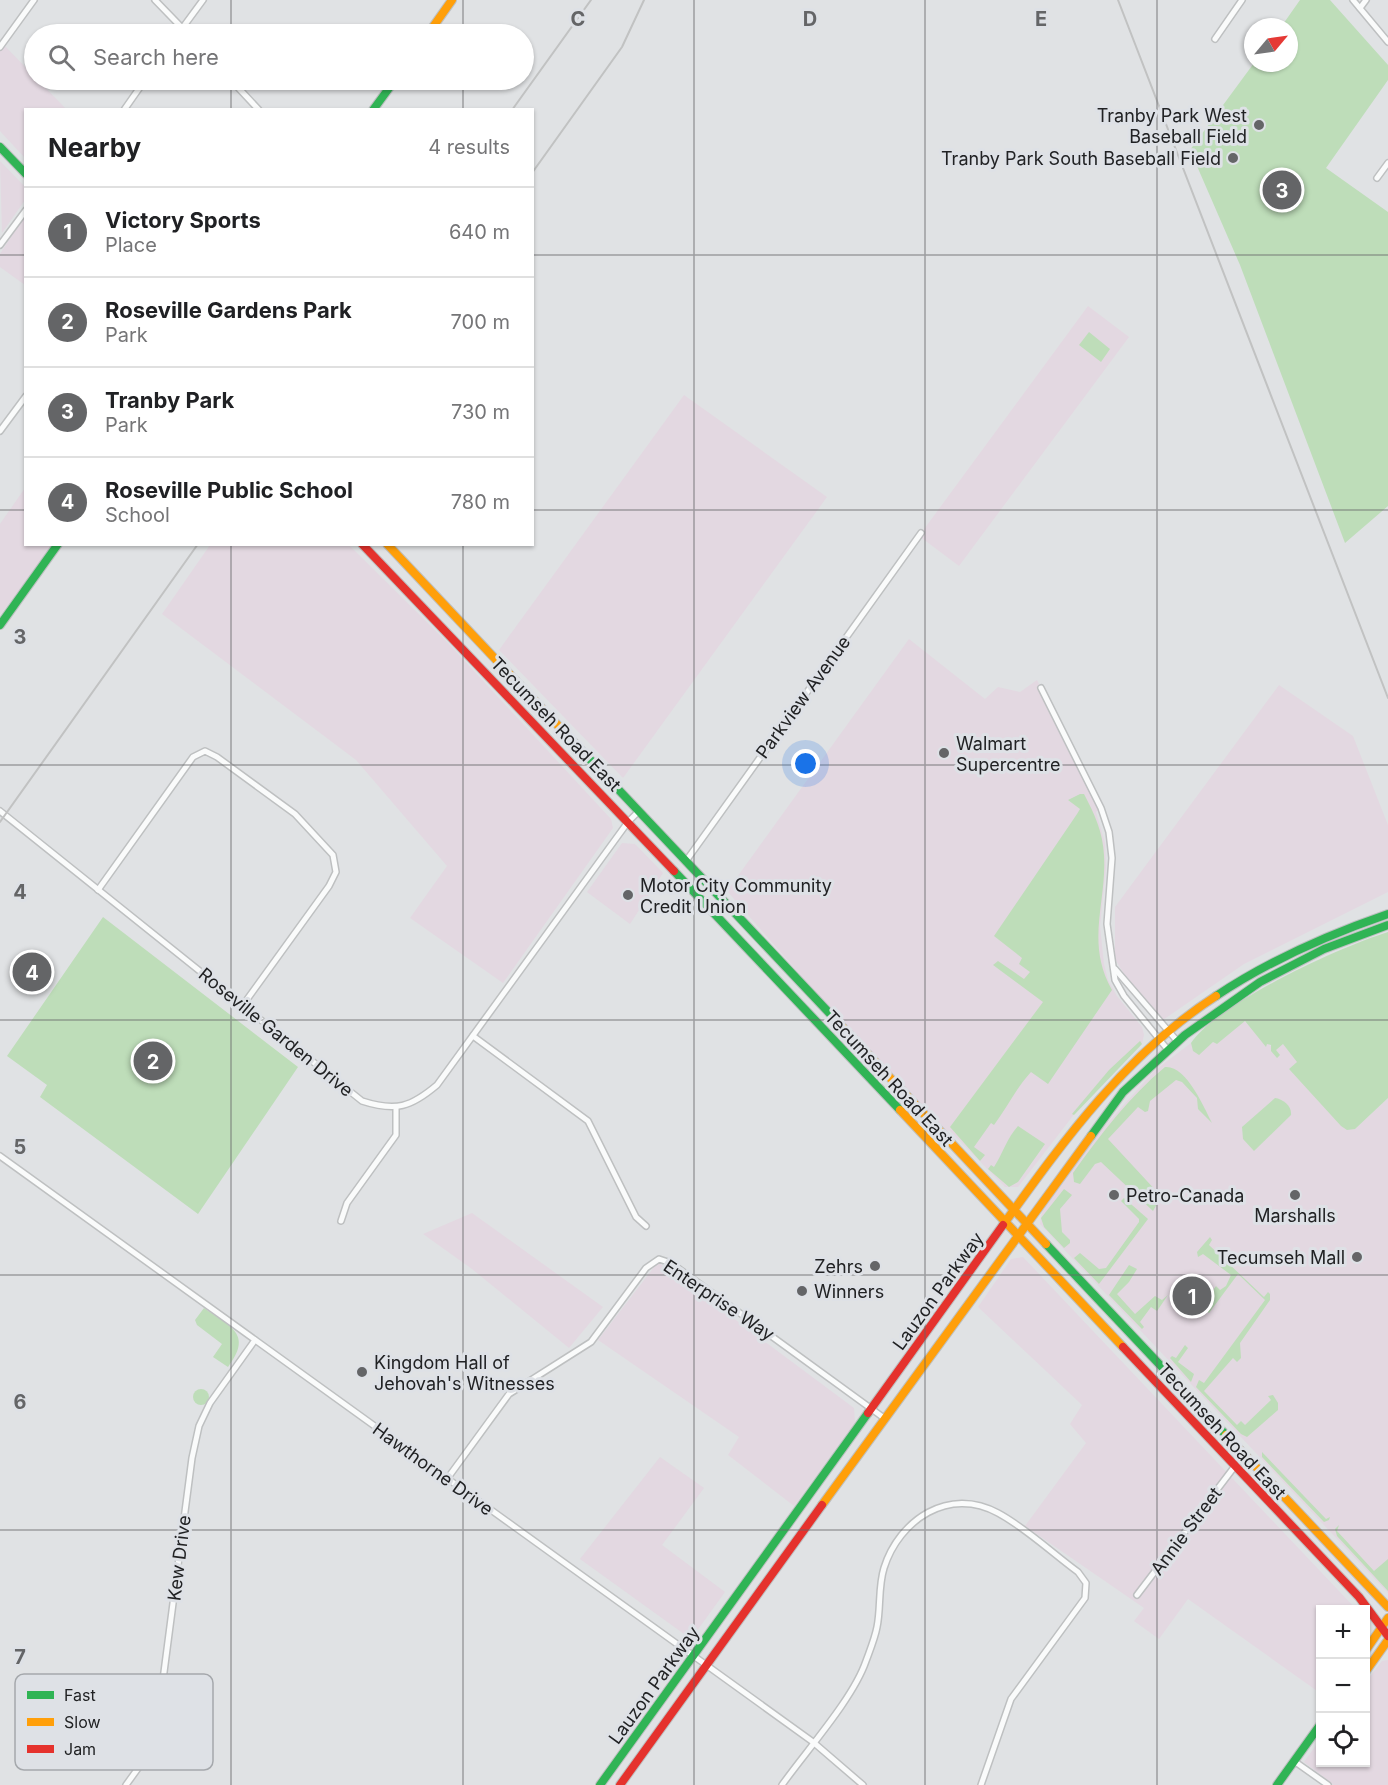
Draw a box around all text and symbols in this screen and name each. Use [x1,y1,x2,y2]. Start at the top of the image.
text: C [571,7,585,31]
text: D [803,7,817,31]
text: E [1035,7,1047,31]
north arrow [1244,18,1298,72]
search box [24,24,534,90]
icon: search [45,41,78,74]
text: Search here [93,44,219,70]
place label: Tranby Park West Baseball Field [1097,105,1247,147]
marker: Tranby Park West Baseball Field [1252,118,1266,132]
text: Nearby [48,132,141,163]
text: 4 results [428,135,510,159]
place label: Tranby Park South Baseball Field [941,148,1221,169]
marker: Tranby Park South Baseball Field [1226,151,1240,165]
pin: 3 [1262,168,1302,213]
text: Victory Sports [105,207,261,233]
text: 1 [63,220,72,244]
text: 640 m [449,220,510,244]
text: Place [105,233,157,257]
text: Roseville Gardens Park [105,297,352,323]
text: 2 [61,310,74,334]
text: 700 m [451,310,510,334]
text: Park [105,323,148,347]
text: Tranby Park [105,387,234,413]
text: 3 [61,400,74,424]
text: 730 m [451,400,510,424]
text: Park [105,413,148,437]
text: Roseville Public School [105,477,353,503]
text: 4 [61,490,74,514]
text: 780 m [451,490,510,514]
text: School [105,503,170,527]
text: 3 [14,625,26,649]
street label: Parkview Avenue [752,632,854,762]
street label: Tecumseh Road East [487,653,625,795]
place label: Walmart Supercentre [956,733,1060,775]
marker: Walmart Supercentre [937,746,951,760]
your location [791,749,820,778]
place label: Motor City Community Credit Union [640,875,832,917]
text: 4 [13,880,27,904]
marker: Motor City Community Credit Union [621,888,635,902]
pin: 4 [12,950,51,994]
street label: Roseville Garden Drive [195,963,357,1101]
street label: Tecumseh Road East [821,1006,957,1150]
pin: 2 [134,1038,172,1084]
text: 5 [14,1135,26,1159]
place label: Petro-Canada [1126,1185,1244,1206]
marker: Petro-Canada [1107,1188,1121,1202]
marker: Marshalls [1288,1188,1302,1202]
place label: Marshalls [1254,1205,1336,1226]
street label: Lauzon Parkway [888,1228,988,1354]
place label: Tecumseh Mall [1217,1247,1345,1268]
marker: Tecumseh Mall [1350,1250,1364,1264]
street label: Enterprise Way [660,1255,778,1345]
place label: Zehrs [814,1256,863,1277]
marker: Zehrs [868,1259,882,1273]
pin: 1 [1172,1274,1212,1318]
place label: Winners [814,1281,884,1302]
marker: Winners [795,1284,809,1298]
place label: Kingdom Hall of Jehovah's Witnesses [374,1352,555,1394]
street label: Tecumseh Road East [1154,1359,1290,1503]
marker: Kingdom Hall of Jehovah's Witnesses [355,1365,369,1379]
text: 6 [14,1390,27,1414]
street label: Hawthorne Drive [369,1418,497,1520]
street label: Annie Street [1146,1483,1226,1579]
street label: Kew Drive [163,1514,195,1602]
map controls [1316,1605,1370,1767]
button: + [1316,1605,1370,1659]
street label: Lauzon Parkway [604,1622,704,1748]
text: 7 [14,1645,26,1669]
button: − [1316,1659,1370,1713]
legend [15,1674,213,1770]
text: Fast [64,1685,96,1705]
text: Slow [64,1712,101,1732]
button: locate [1316,1713,1370,1767]
text: Jam [64,1739,96,1759]

